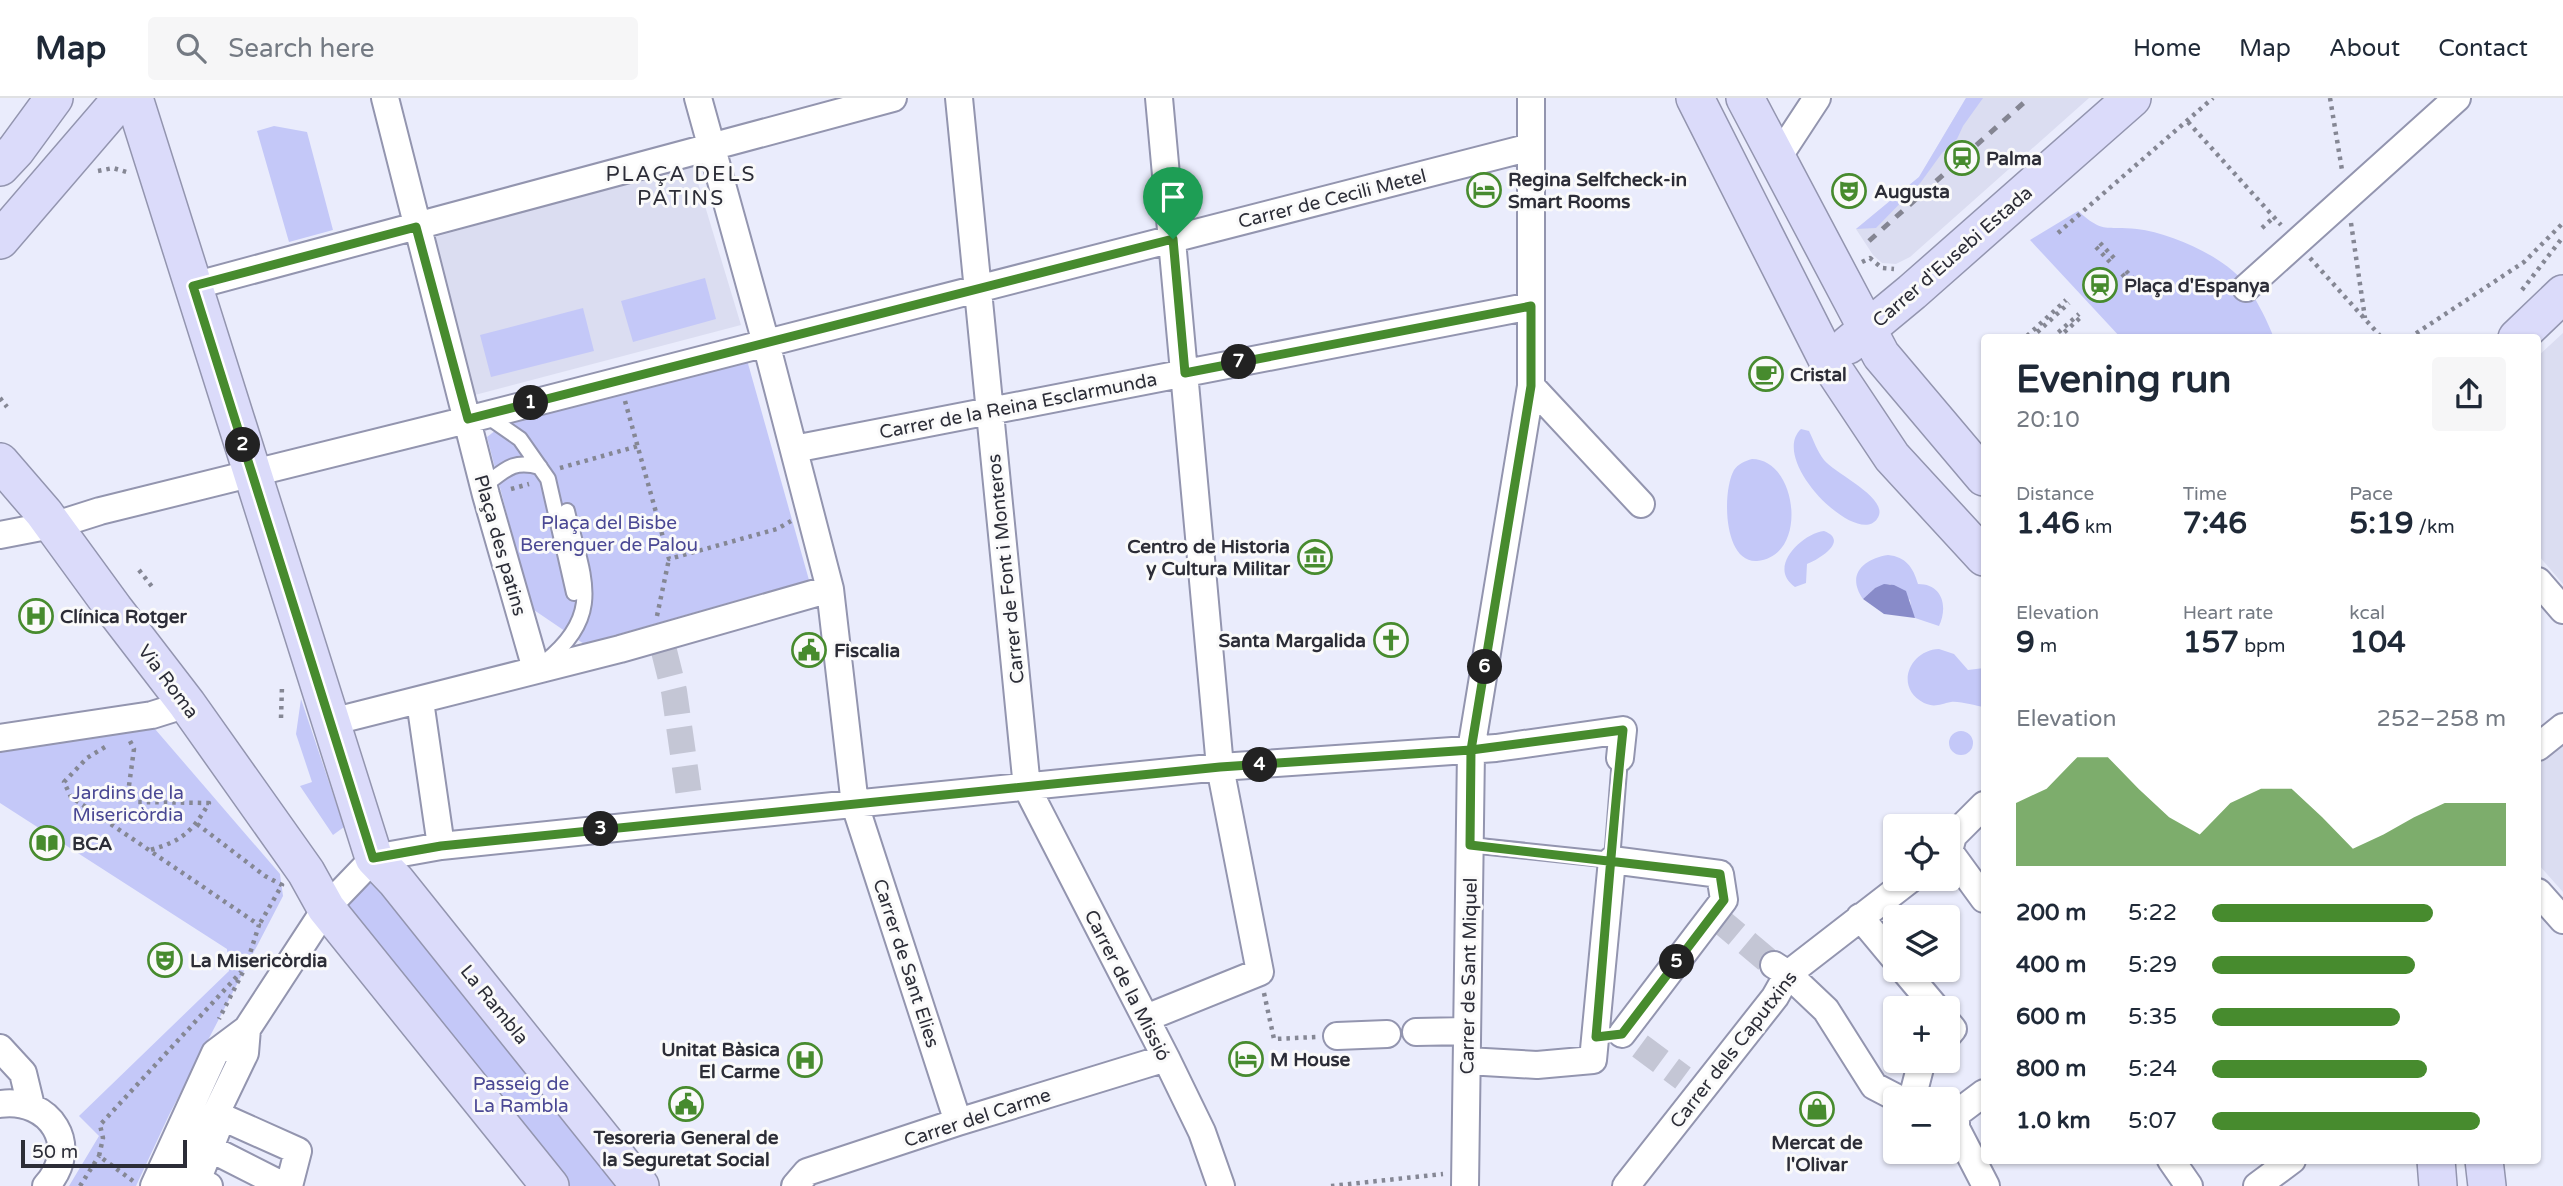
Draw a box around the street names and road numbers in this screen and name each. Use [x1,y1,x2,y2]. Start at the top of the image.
street label: Carrer de Cecili Metel [1236,165,1429,233]
street label: Carrer d'Eusebi Estada [1868,182,2037,332]
street label: Carrer de la Reina Esclarmunda [877,368,1159,444]
street label: Carrer de Font i Monteros [983,453,1029,685]
street label: Plaça des patins [469,472,531,618]
street label: Via Roma [133,640,203,723]
street label: Carrer de Sant Elies [868,876,944,1050]
street label: Carrer de Sant Miquel [1456,878,1482,1075]
street label: Carrer de la Missió [1079,906,1175,1065]
street label: La Rambla [456,961,533,1049]
street label: Carrer dels Caputxins [1666,967,1802,1132]
street label: Carrer del Carme [901,1084,1053,1152]

